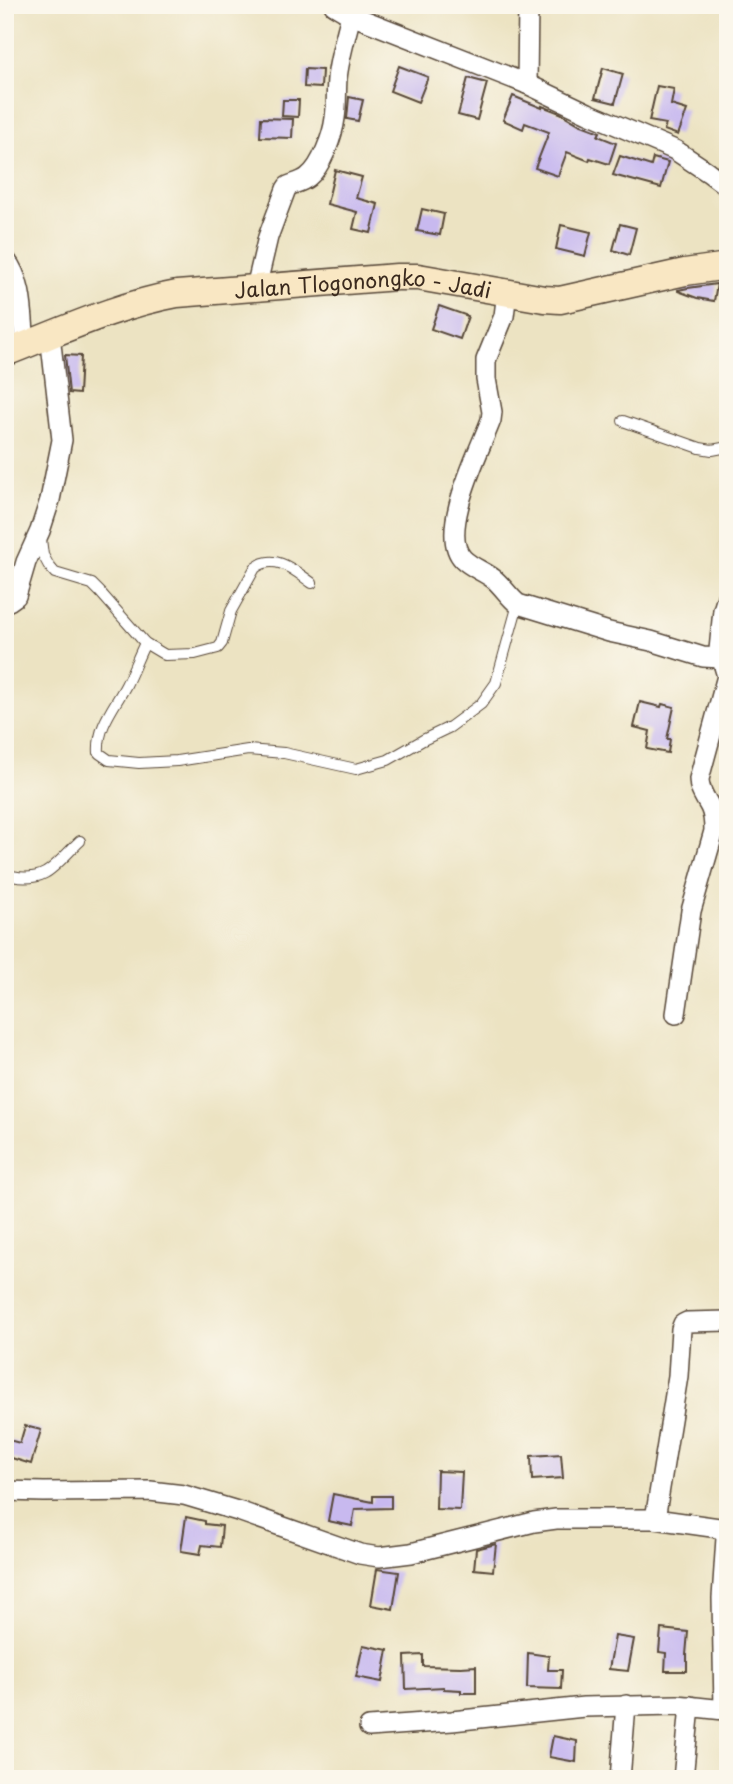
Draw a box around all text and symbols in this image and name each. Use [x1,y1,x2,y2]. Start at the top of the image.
street label: Jalan Tlogonongko - Jadi [233,261,494,306]

